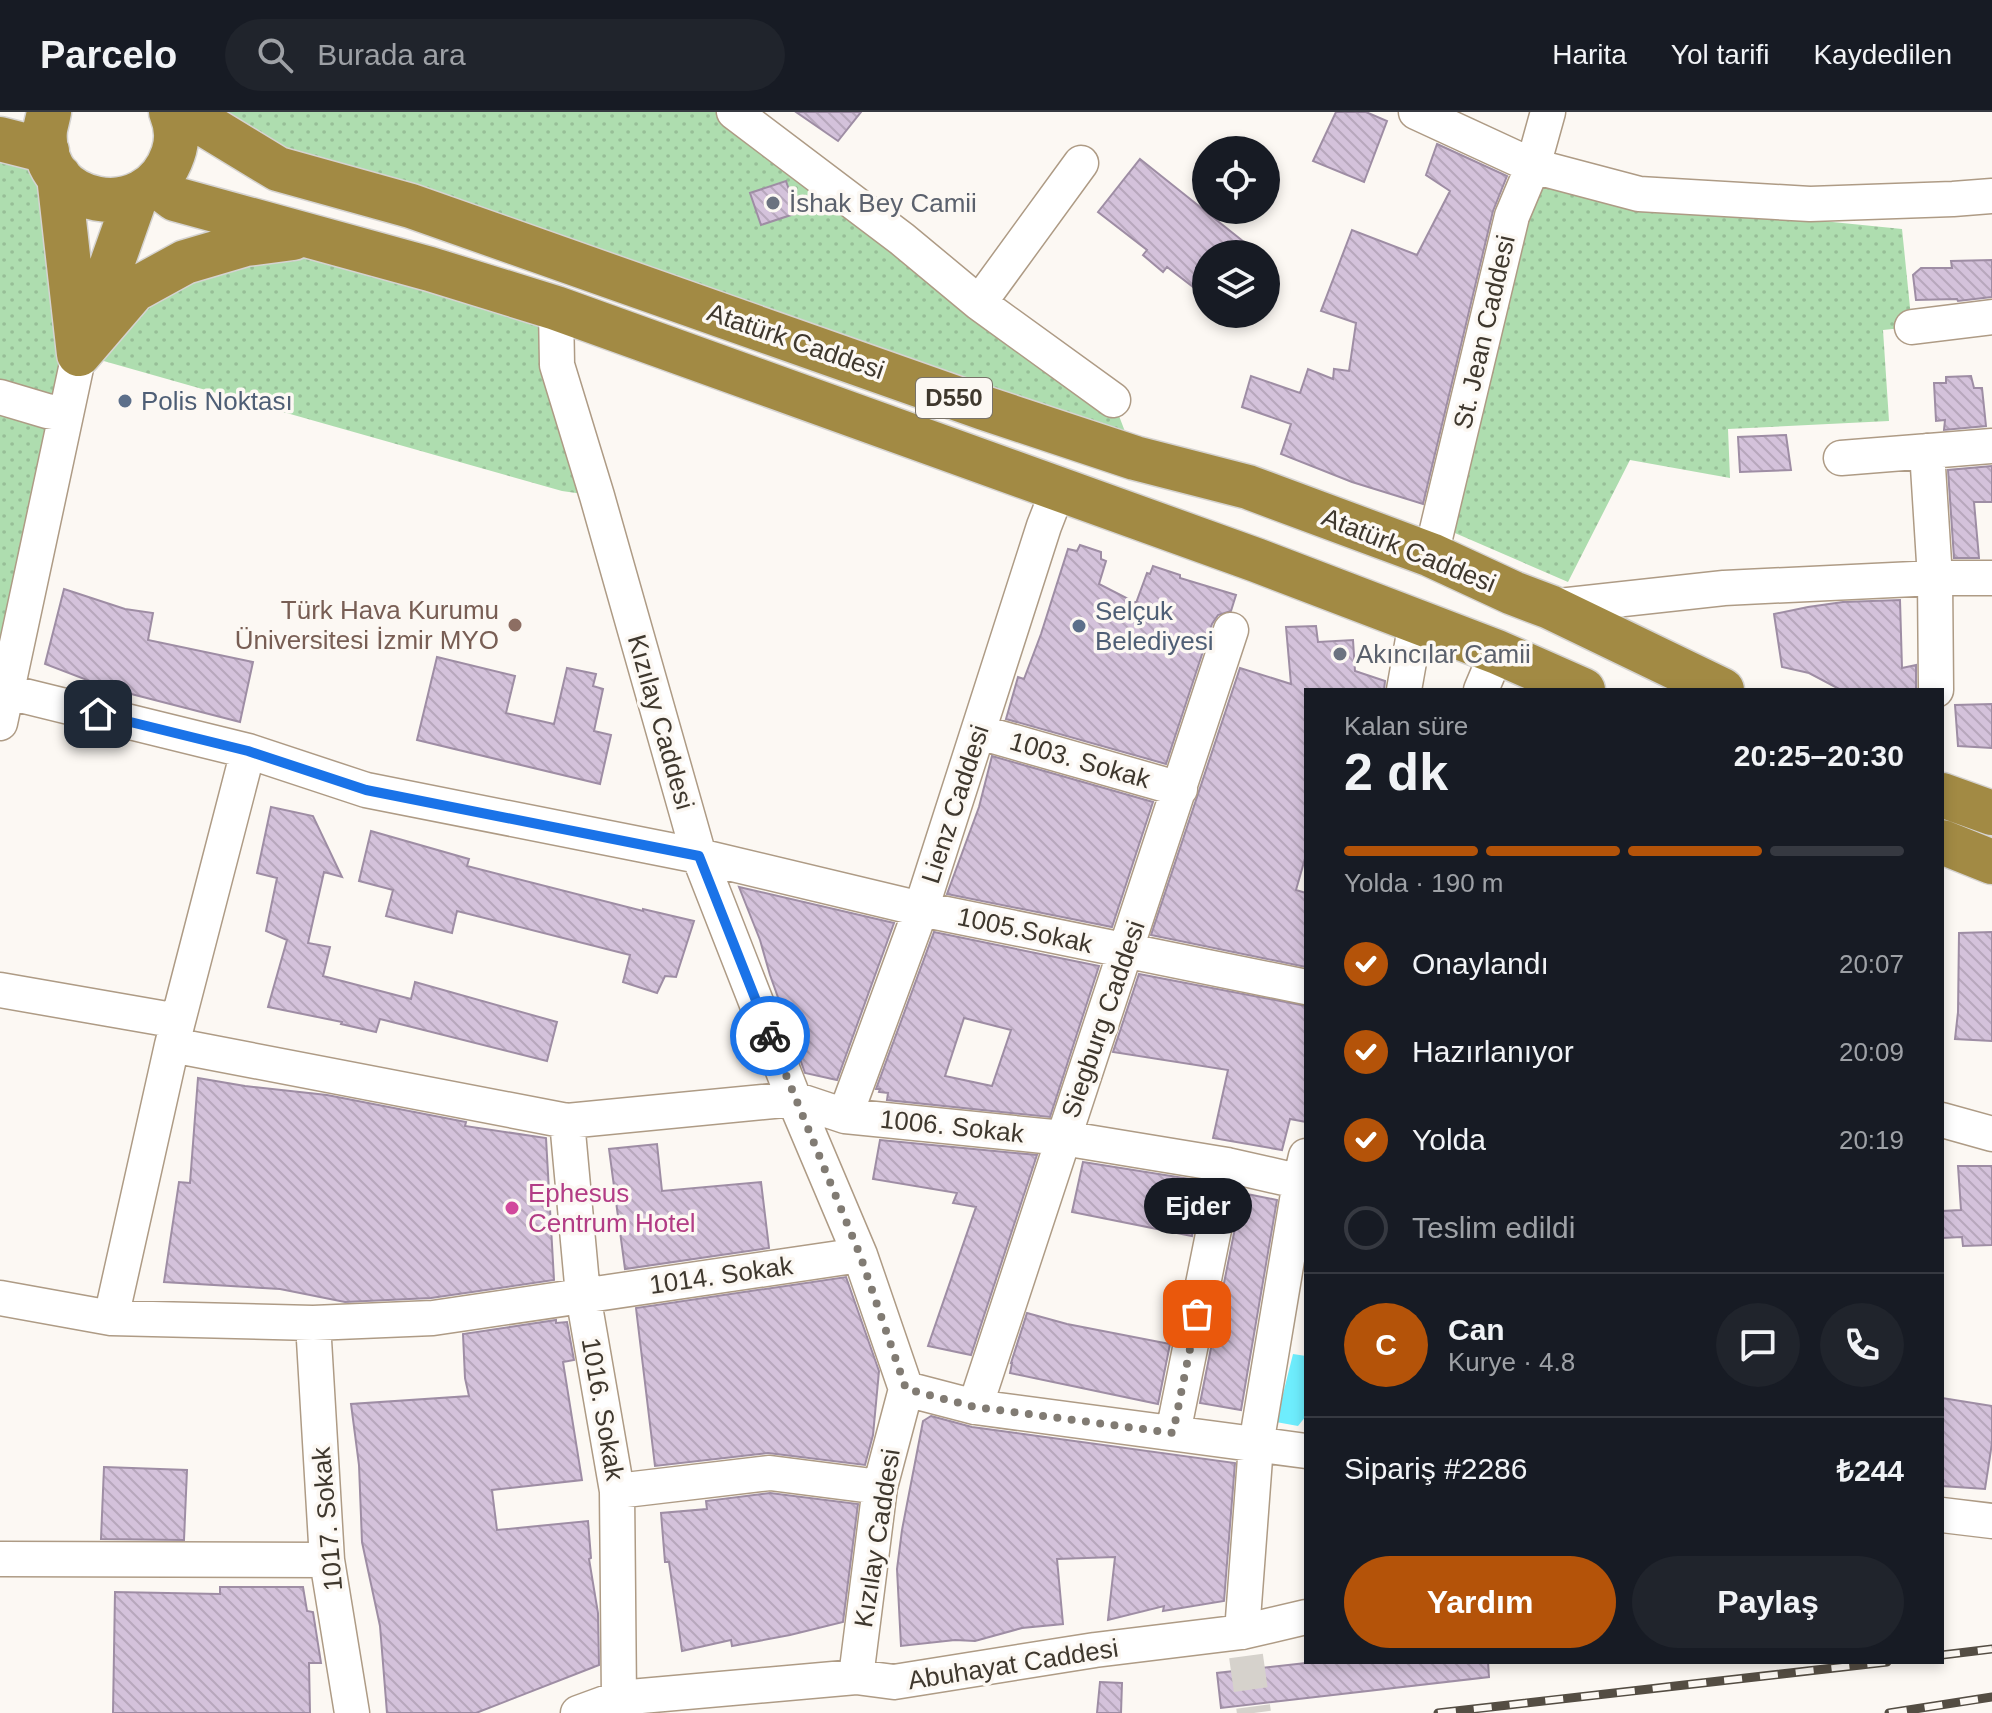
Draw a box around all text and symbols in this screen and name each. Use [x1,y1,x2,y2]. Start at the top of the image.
search box [225,19,785,91]
icon: search [253,33,297,77]
text: Parcelo [40,34,177,76]
text: Burada ara [317,38,466,71]
text: Harita [1552,39,1627,70]
text: Yol tarifi [1671,39,1769,70]
text: Kaydedilen [1813,39,1952,70]
map controls [1192,136,1280,328]
button: locate [1192,136,1280,224]
place label: İshak Bey Camii [789,188,977,218]
marker: İshak Bey Camii [764,194,782,212]
street label: St. Jean Caddesi [1447,232,1521,432]
button: layers [1192,240,1280,328]
street label: Atatürk Caddesi [704,297,888,385]
road number: D550 [916,378,992,418]
place label: Polis Noktası [141,386,293,416]
marker: Polis Noktası [116,392,134,410]
street label: Atatürk Caddesi [1318,501,1500,599]
place label: Türk Hava Kurumu Üniversitesi İzmir MYO [235,595,499,655]
place label: Selçuk Belediyesi [1095,596,1214,656]
marker: Türk Hava Kurumu Üniversitesi İzmir MYO [506,616,524,634]
marker: Selçuk Belediyesi [1070,617,1088,635]
street label: Kızılay Caddesi [622,631,700,813]
place label: Akıncılar Camii [1356,639,1531,669]
marker: Akıncılar Camii [1331,645,1349,663]
pin [64,680,132,748]
icon: home [76,692,120,736]
text: Kalan süre [1344,711,1468,741]
street label: Lienz Caddesi [915,721,995,887]
street label: 1003. Sokak [1006,726,1155,795]
text: 20:25–20:30 [1734,739,1904,772]
text: 2 dk [1344,743,1448,801]
text: Yolda · 190 m [1344,868,1503,898]
street label: 1005.Sokak [955,901,1096,959]
street label: Siegburg Caddesi [1055,916,1151,1122]
icon: check [1344,942,1388,986]
text: Onaylandı [1412,947,1549,980]
text: 20:07 [1839,949,1904,979]
courier [730,996,810,1076]
icon: bike [748,1014,792,1058]
icon: check [1344,1030,1388,1074]
text: Hazırlanıyor [1412,1035,1574,1068]
text: 20:09 [1839,1037,1904,1067]
street label: 1006. Sokak [879,1104,1026,1149]
icon: check [1344,1118,1388,1162]
text: Yolda [1412,1123,1486,1156]
text: 20:19 [1839,1125,1904,1155]
place label: Ephesus Centrum Hotel [528,1178,696,1238]
callout: Ejder [1143,1178,1251,1234]
text: Ejder [1165,1191,1231,1221]
marker: Ephesus Centrum Hotel [503,1199,521,1217]
text: Teslim edildi [1412,1211,1575,1244]
street label: 1014. Sokak [647,1250,796,1300]
pin [1163,1280,1231,1348]
icon: bag [1175,1292,1219,1336]
button: chat [1716,1303,1800,1387]
button: phone [1820,1303,1904,1387]
text: Can [1448,1313,1505,1346]
text: C [1375,1328,1397,1361]
street label: 1016. Sokak [576,1335,630,1484]
text: Kurye · 4.8 [1448,1347,1575,1377]
street label: 1017. Sokak [306,1445,348,1592]
street label: Kızılay Caddesi [848,1446,906,1630]
text: Sipariş #2286 [1344,1452,1527,1485]
text: ₺244 [1837,1454,1904,1487]
button: Yardım [1344,1556,1616,1648]
button: Paylaş [1632,1556,1904,1648]
street label: Abuhayat Caddesi [906,1633,1120,1695]

